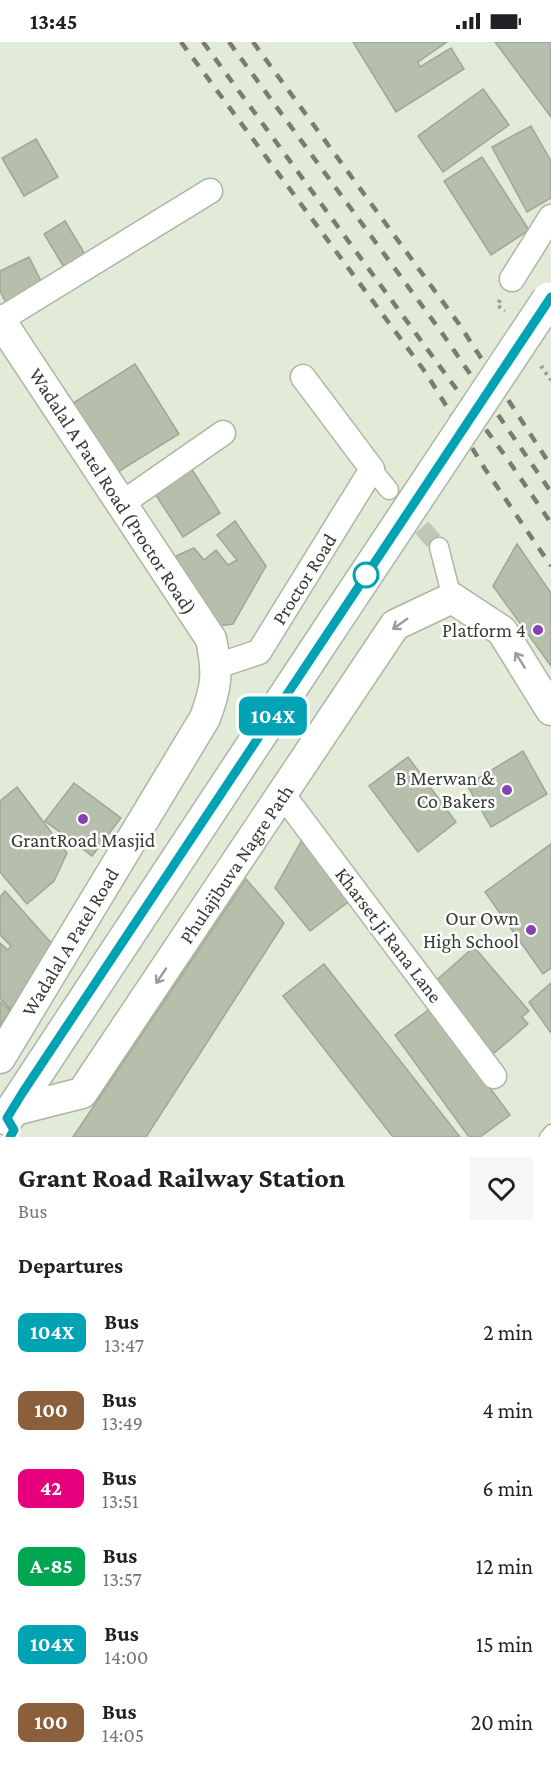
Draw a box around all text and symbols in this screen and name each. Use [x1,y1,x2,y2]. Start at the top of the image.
text: 13:45 [30,9,78,34]
street label: Wadalal A Patel Road (Proctor Road) [24,364,201,619]
street label: Proctor Road [267,529,341,628]
unlabelled marker [353,562,379,588]
one-way arrow [392,618,409,631]
place label: Platform 4 [442,619,526,641]
marker: Platform 4 [531,623,545,637]
one-way arrow [514,652,526,669]
line badge: 104X [231,696,315,736]
text: 104X [251,704,295,728]
place label: B Merwan & Co Bakers [396,767,496,812]
street label: Phulajibuva Nagre Path [175,780,298,948]
marker: B Merwan & Co Bakers [500,783,514,797]
marker: GrantRoad Masjid [76,812,90,826]
place label: GrantRoad Masjid [11,829,156,852]
street label: Kharset Ji Rana Lane [330,863,447,1008]
street label: Wadalal A Patel Road [17,864,123,1020]
place label: Our Own High School [423,907,519,953]
marker: Our Own High School [524,923,538,937]
one-way arrow [155,967,167,984]
button: heart [470,1157,533,1220]
text: Grant Road Railway Station [18,1162,345,1193]
text: Bus [18,1200,47,1222]
text: Departures [18,1253,123,1278]
text: Bus [104,1309,139,1334]
text: 104X [30,1320,74,1344]
text: 2 min [483,1320,533,1345]
text: 13:47 [104,1334,144,1356]
text: Bus [102,1387,136,1412]
text: 100 [34,1398,68,1422]
text: 4 min [482,1398,533,1423]
text: 13:49 [102,1412,143,1434]
text: Bus [102,1465,136,1490]
text: 42 [40,1476,62,1500]
text: 6 min [482,1476,533,1501]
text: 13:51 [102,1490,139,1512]
text: Bus [103,1543,137,1568]
text: A-85 [30,1554,73,1578]
text: 12 min [476,1554,533,1579]
text: 13:57 [103,1568,142,1590]
text: Bus [104,1621,139,1646]
text: 104X [30,1632,74,1656]
text: 15 min [476,1632,533,1657]
text: 14:00 [104,1646,148,1668]
text: Bus [102,1699,136,1724]
text: 100 [34,1710,68,1734]
text: 20 min [471,1710,533,1735]
text: 14:05 [102,1724,144,1746]

